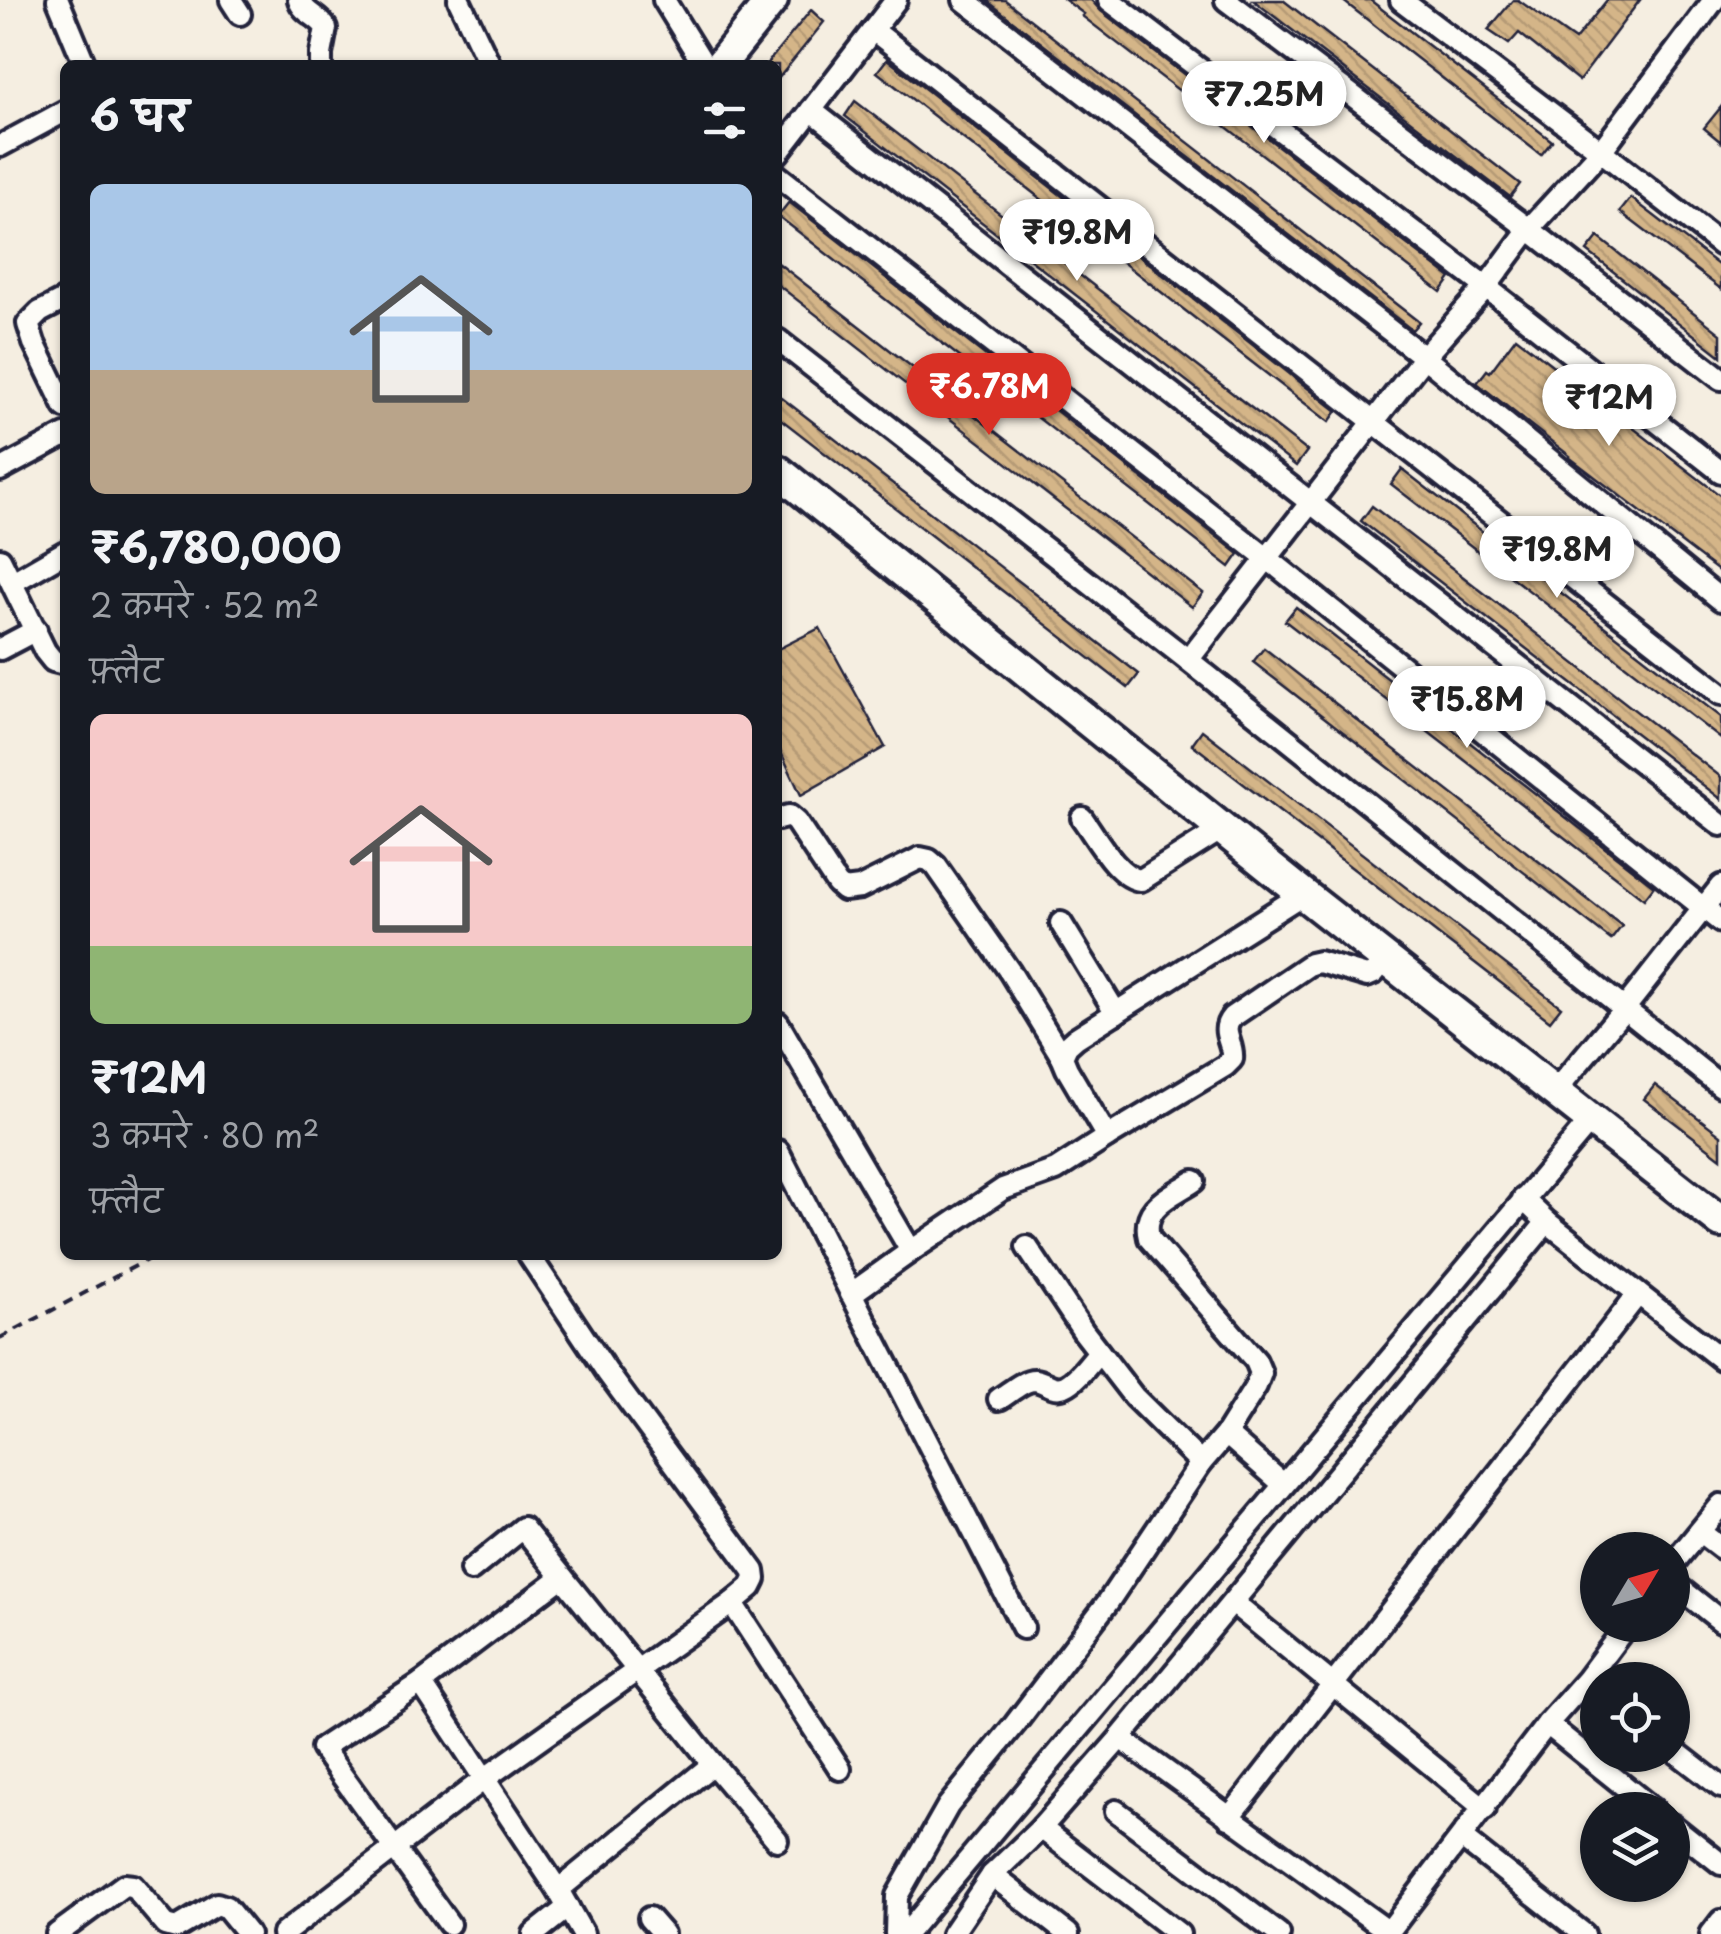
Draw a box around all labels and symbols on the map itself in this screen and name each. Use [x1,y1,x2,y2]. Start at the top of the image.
pin: ₹7.25M [1183,61,1345,146]
pin: ₹19.8M [996,199,1158,284]
pin: ₹6.78M [908,353,1070,438]
pin: ₹12M [1550,364,1668,449]
pin: ₹19.8M [1476,516,1638,601]
pin: ₹15.8M [1386,666,1548,751]
north arrow [1580,1532,1690,1642]

